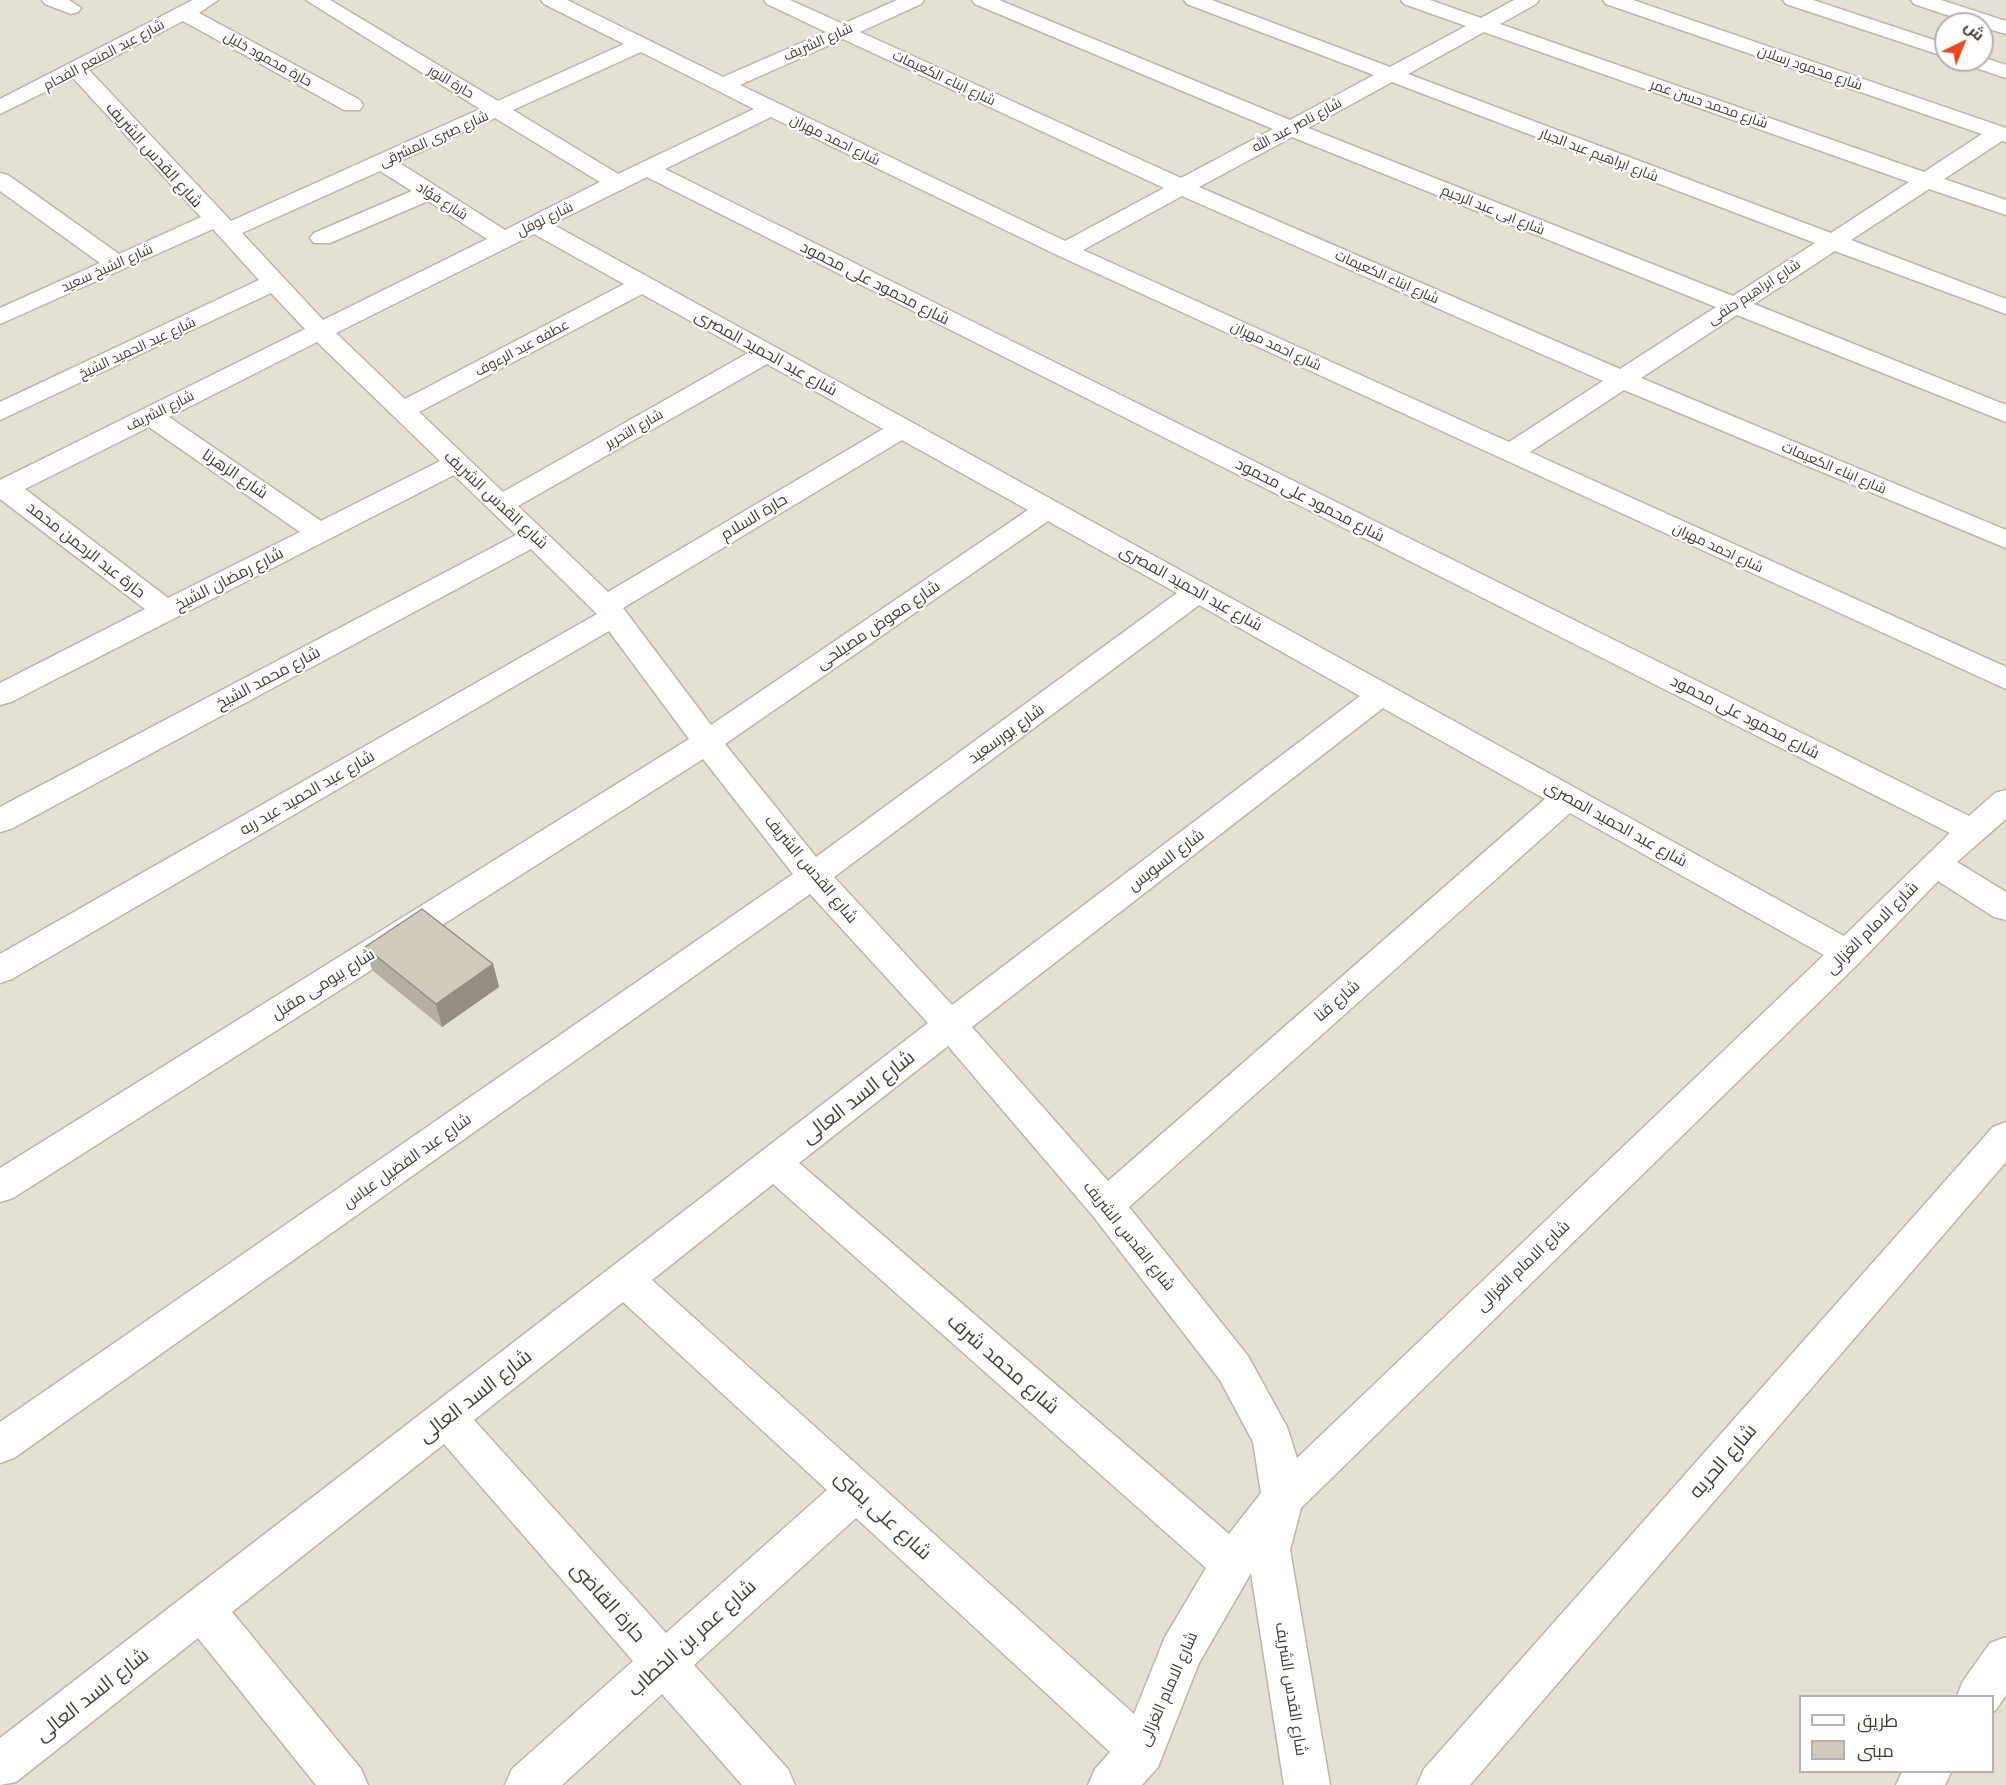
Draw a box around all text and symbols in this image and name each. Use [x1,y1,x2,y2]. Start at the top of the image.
north arrow [1934,12,1994,72]
street label: شارع عبد المنعم الفحام [41,16,167,94]
text: ش [1961,16,1989,45]
street label: شارع الشريف [781,19,855,65]
street label: حارة محمود خليل [221,28,315,90]
street label: شارع محمود رسلان [1755,42,1865,94]
street label: شارع ابناء الكعيمات [890,47,998,109]
street label: حارة النور [425,62,477,102]
street label: شارع محمد حسن عمر [1648,76,1770,132]
street label: شارع ناصر عبد الله [1249,94,1345,156]
street label: شارع القدس الشريف [102,98,206,212]
street label: شارع صبرى المشرقى [377,107,491,171]
street label: شارع احمد مهران [787,111,883,169]
street label: شارع ابراهيم عبد الجبار [1537,125,1661,185]
street label: شارع فؤاد [413,179,471,223]
street label: شارع ابى عبد الرحيم [1439,182,1547,238]
street label: شارع نوفل [514,198,576,240]
street label: شارع محمود على محمود [797,237,953,329]
street label: شارع الشيخ سعيد [58,240,156,296]
street label: شارع ابناء الكعيمات [1332,247,1442,307]
street label: شارع ابراهيم حنفى [1704,256,1804,328]
street label: شارع عبد الحميد المصرى [691,306,841,400]
street label: شارع عبد الحميد الشيخ [76,314,198,382]
street label: عطفه عبد الرءوف [472,316,572,380]
street label: شارع احمد مهران [1228,318,1324,374]
street label: شارع الشريف [123,387,197,435]
street label: شارع التحرير [602,406,666,452]
street label: شارع ابناء الكعيمات [1779,438,1889,498]
street label: شارع الزهرنا [199,445,271,503]
street label: شارع القدس الشريف [440,447,552,553]
street label: شارع محمود على محمود [1232,454,1388,546]
street label: حارة السلام [717,490,791,544]
street label: حارة عبد الرحمن محمد [23,498,149,602]
street label: شارع احمد مهران [1670,520,1766,576]
street label: شارع عبد الحميد المصرى [1116,541,1266,635]
street label: شارع رمضان الشيخ [171,543,287,615]
street label: شارع معوض مصيلحى [812,576,944,674]
street label: شارع محمد الشيخ [213,642,323,714]
street label: شارع محمود على محمود [1667,671,1823,763]
street label: شارع بورسعيد [964,700,1048,768]
street label: شارع عبد الحميد عبد ربه [236,747,378,839]
street label: شارع عبد الحميد المصرى [1541,777,1691,871]
street label: شارع القدس الشريف [760,811,862,927]
street label: شارع السويس [1124,825,1208,895]
street label: شارع الامام الغزالى [1822,878,1922,978]
street label: شارع بيومى مقبل [268,945,378,1023]
street label: شارع قنا [1310,976,1364,1026]
street label: شارع السد العالى [796,1045,920,1149]
street label: شارع عبد الفضيل عباس [339,1109,475,1213]
street label: شارع القدس الشريف [1079,1177,1179,1295]
street label: شارع الامام الغزالى [1472,1216,1574,1316]
street label: شارع محمد شرف [942,1309,1064,1419]
street label: شارع السد العالى [413,1344,537,1448]
street label: شارع الحريه [1684,1419,1762,1503]
street label: شارع على يمنى [829,1465,937,1565]
street label: حارة القاضى [566,1557,650,1647]
street label: شارع عمر بن الخطاب [623,1574,761,1702]
street label: شارع القدس الشريف [1271,1621,1311,1757]
street label: شارع الامام الغزالى [1134,1629,1202,1749]
street label: شارع السد العالى [30,1643,154,1747]
legend [1799,1695,1994,1773]
text: طريق [1857,1709,1898,1731]
text: مبنى [1857,1739,1894,1761]

